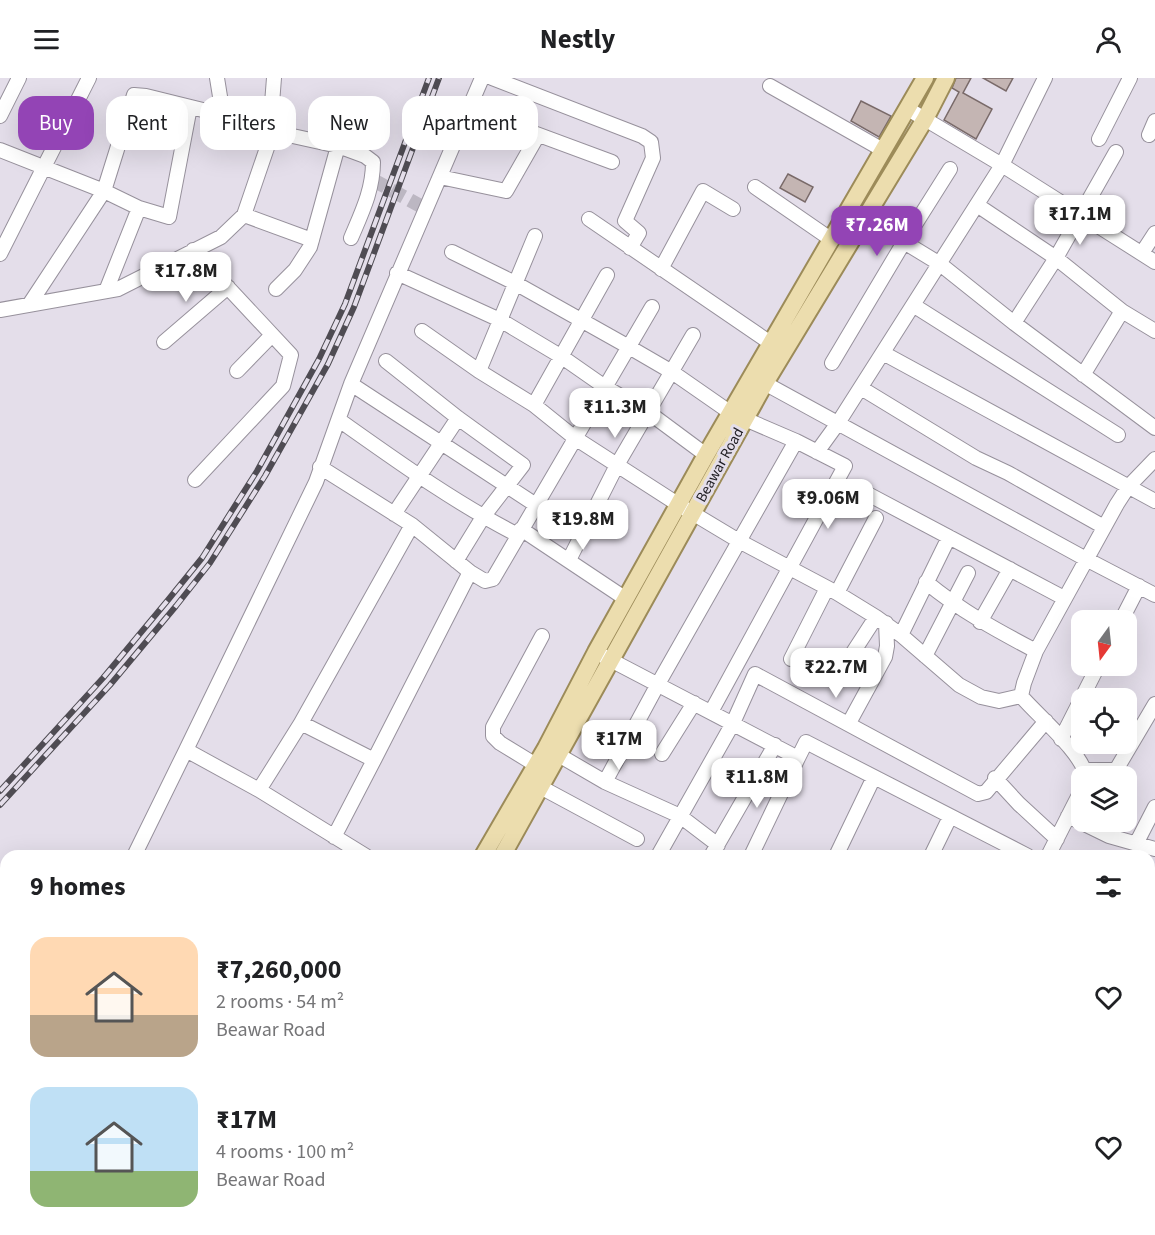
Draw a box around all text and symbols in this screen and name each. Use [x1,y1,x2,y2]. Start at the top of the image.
text: Nestly [540,20,615,59]
icon: menu [30,23,63,56]
icon: person [1092,23,1125,56]
chip: Buy [18,96,94,150]
chip: Rent [106,96,188,150]
chip: Filters [200,96,296,150]
chip: New [308,96,390,150]
chip: Apartment [402,96,538,150]
pin: ₹17.1M [1031,195,1129,246]
text: ₹17.1M [1048,200,1112,228]
pin: ₹7.26M [828,206,926,257]
text: ₹7.26M [845,211,909,239]
pin: ₹17.8M [137,252,235,303]
text: ₹17.8M [154,257,218,285]
pin: ₹11.3M [566,388,664,439]
text: ₹11.3M [583,393,647,421]
street label: Beawar Road [691,424,749,506]
pin: ₹9.06M [779,479,877,530]
text: ₹9.06M [796,484,860,512]
pin: ₹19.8M [534,500,632,551]
text: ₹19.8M [551,505,615,533]
north arrow [1071,610,1137,676]
map controls [1071,610,1137,832]
pin: ₹22.7M [787,648,885,699]
text: ₹22.7M [804,653,868,681]
button: locate [1071,688,1137,754]
pin: ₹17M [583,720,655,771]
text: ₹17M [596,725,642,753]
pin: ₹11.8M [708,758,806,809]
text: ₹11.8M [725,763,789,791]
button: layers [1071,766,1137,832]
text: 9 homes [30,868,125,905]
icon: filters [1092,870,1125,903]
text: ₹7,260,000 [216,951,341,988]
icon: home [78,961,150,1033]
icon: heart [1092,981,1125,1014]
text: 2 rooms · 54 m² [216,988,344,1016]
text: Beawar Road [216,1016,326,1044]
text: ₹17M [216,1101,277,1138]
icon: home [78,1111,150,1183]
icon: heart [1092,1131,1125,1164]
text: 4 rooms · 100 m² [216,1138,354,1166]
text: Beawar Road [216,1166,326,1194]

